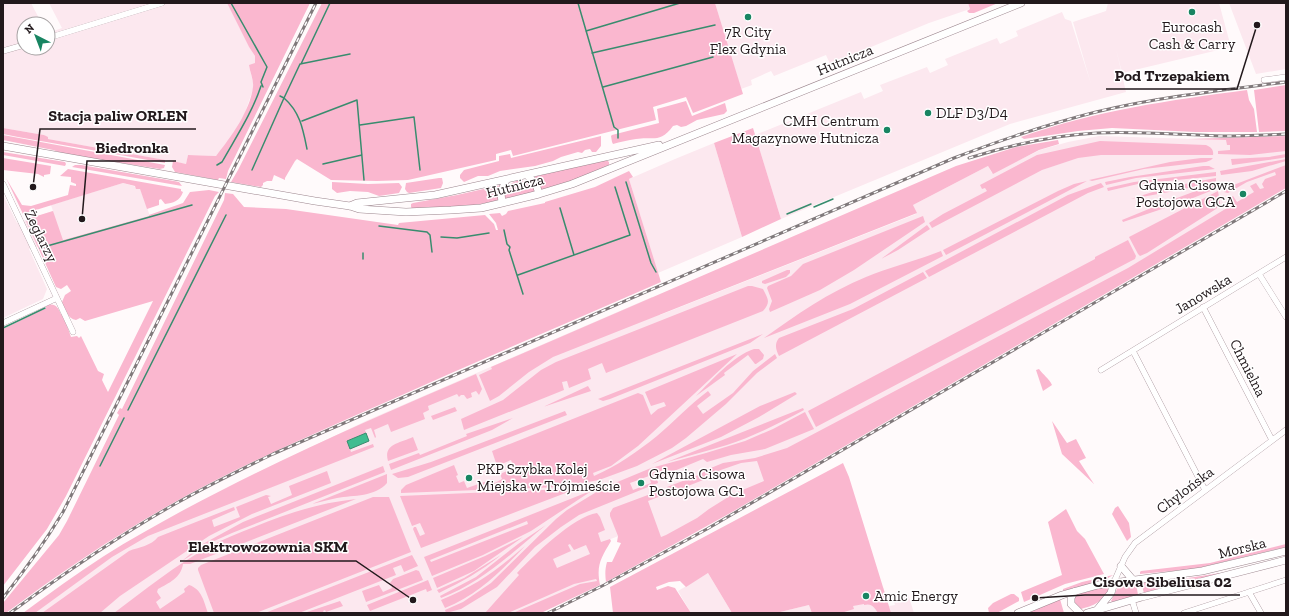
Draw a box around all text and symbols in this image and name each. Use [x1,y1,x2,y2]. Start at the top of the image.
marker: Eurocash Cash & Carry [1187,7,1197,17]
marker: 7R City Flex Gdynia [743,12,753,22]
north arrow [16,16,56,56]
place label: Eurocash Cash & Carry [1149,18,1236,53]
text: N [22,21,38,37]
place label: 7R City Flex Gdynia [710,23,786,58]
street label: Hutnicza [814,41,876,79]
callout: Pod Trzepakiem [1106,61,1237,89]
text: Pod Trzepakiem [1114,66,1230,85]
callout: Stacja paliw ORLEN [40,101,196,129]
place label: DLF D3/D4 [936,104,1008,122]
text: Stacja paliw ORLEN [48,106,188,125]
marker: DLF D3/D4 [923,108,933,118]
place label: CMH Centrum Magazynowe Hutnicza [732,112,879,147]
marker: CMH Centrum Magazynowe Hutnicza [882,125,892,135]
callout: Biedronka [87,133,176,161]
text: Biedronka [95,138,169,157]
street label: Hutnicza [484,170,546,202]
place label: Gdynia Cisowa Postojowa GCA [1136,176,1235,211]
marker: Gdynia Cisowa Postojowa GCA [1238,189,1248,199]
street label: Żeglarzy [21,207,62,265]
street label: Janowska [1171,270,1235,318]
street label: Chmielna [1226,336,1270,400]
place label: PKP Szybka Kolej Miejska w Trójmieście [477,460,620,495]
street label: Chylońska [1153,463,1217,517]
place label: Gdynia Cisowa Postojowa GC1 [649,465,745,500]
marker: PKP Szybka Kolej Miejska w Trójmieście [464,473,474,483]
marker: Gdynia Cisowa Postojowa GC1 [636,478,646,488]
callout: Elektrowozownia SKM [180,533,356,561]
street label: Morska [1216,533,1268,563]
text: Elektrowozownia SKM [188,537,348,556]
callout: Cisowa Sibeliusa 02 [1085,567,1240,595]
text: Cisowa Sibeliusa 02 [1092,572,1232,591]
place label: Amic Energy [874,587,958,605]
marker: Amic Energy [861,591,871,601]

